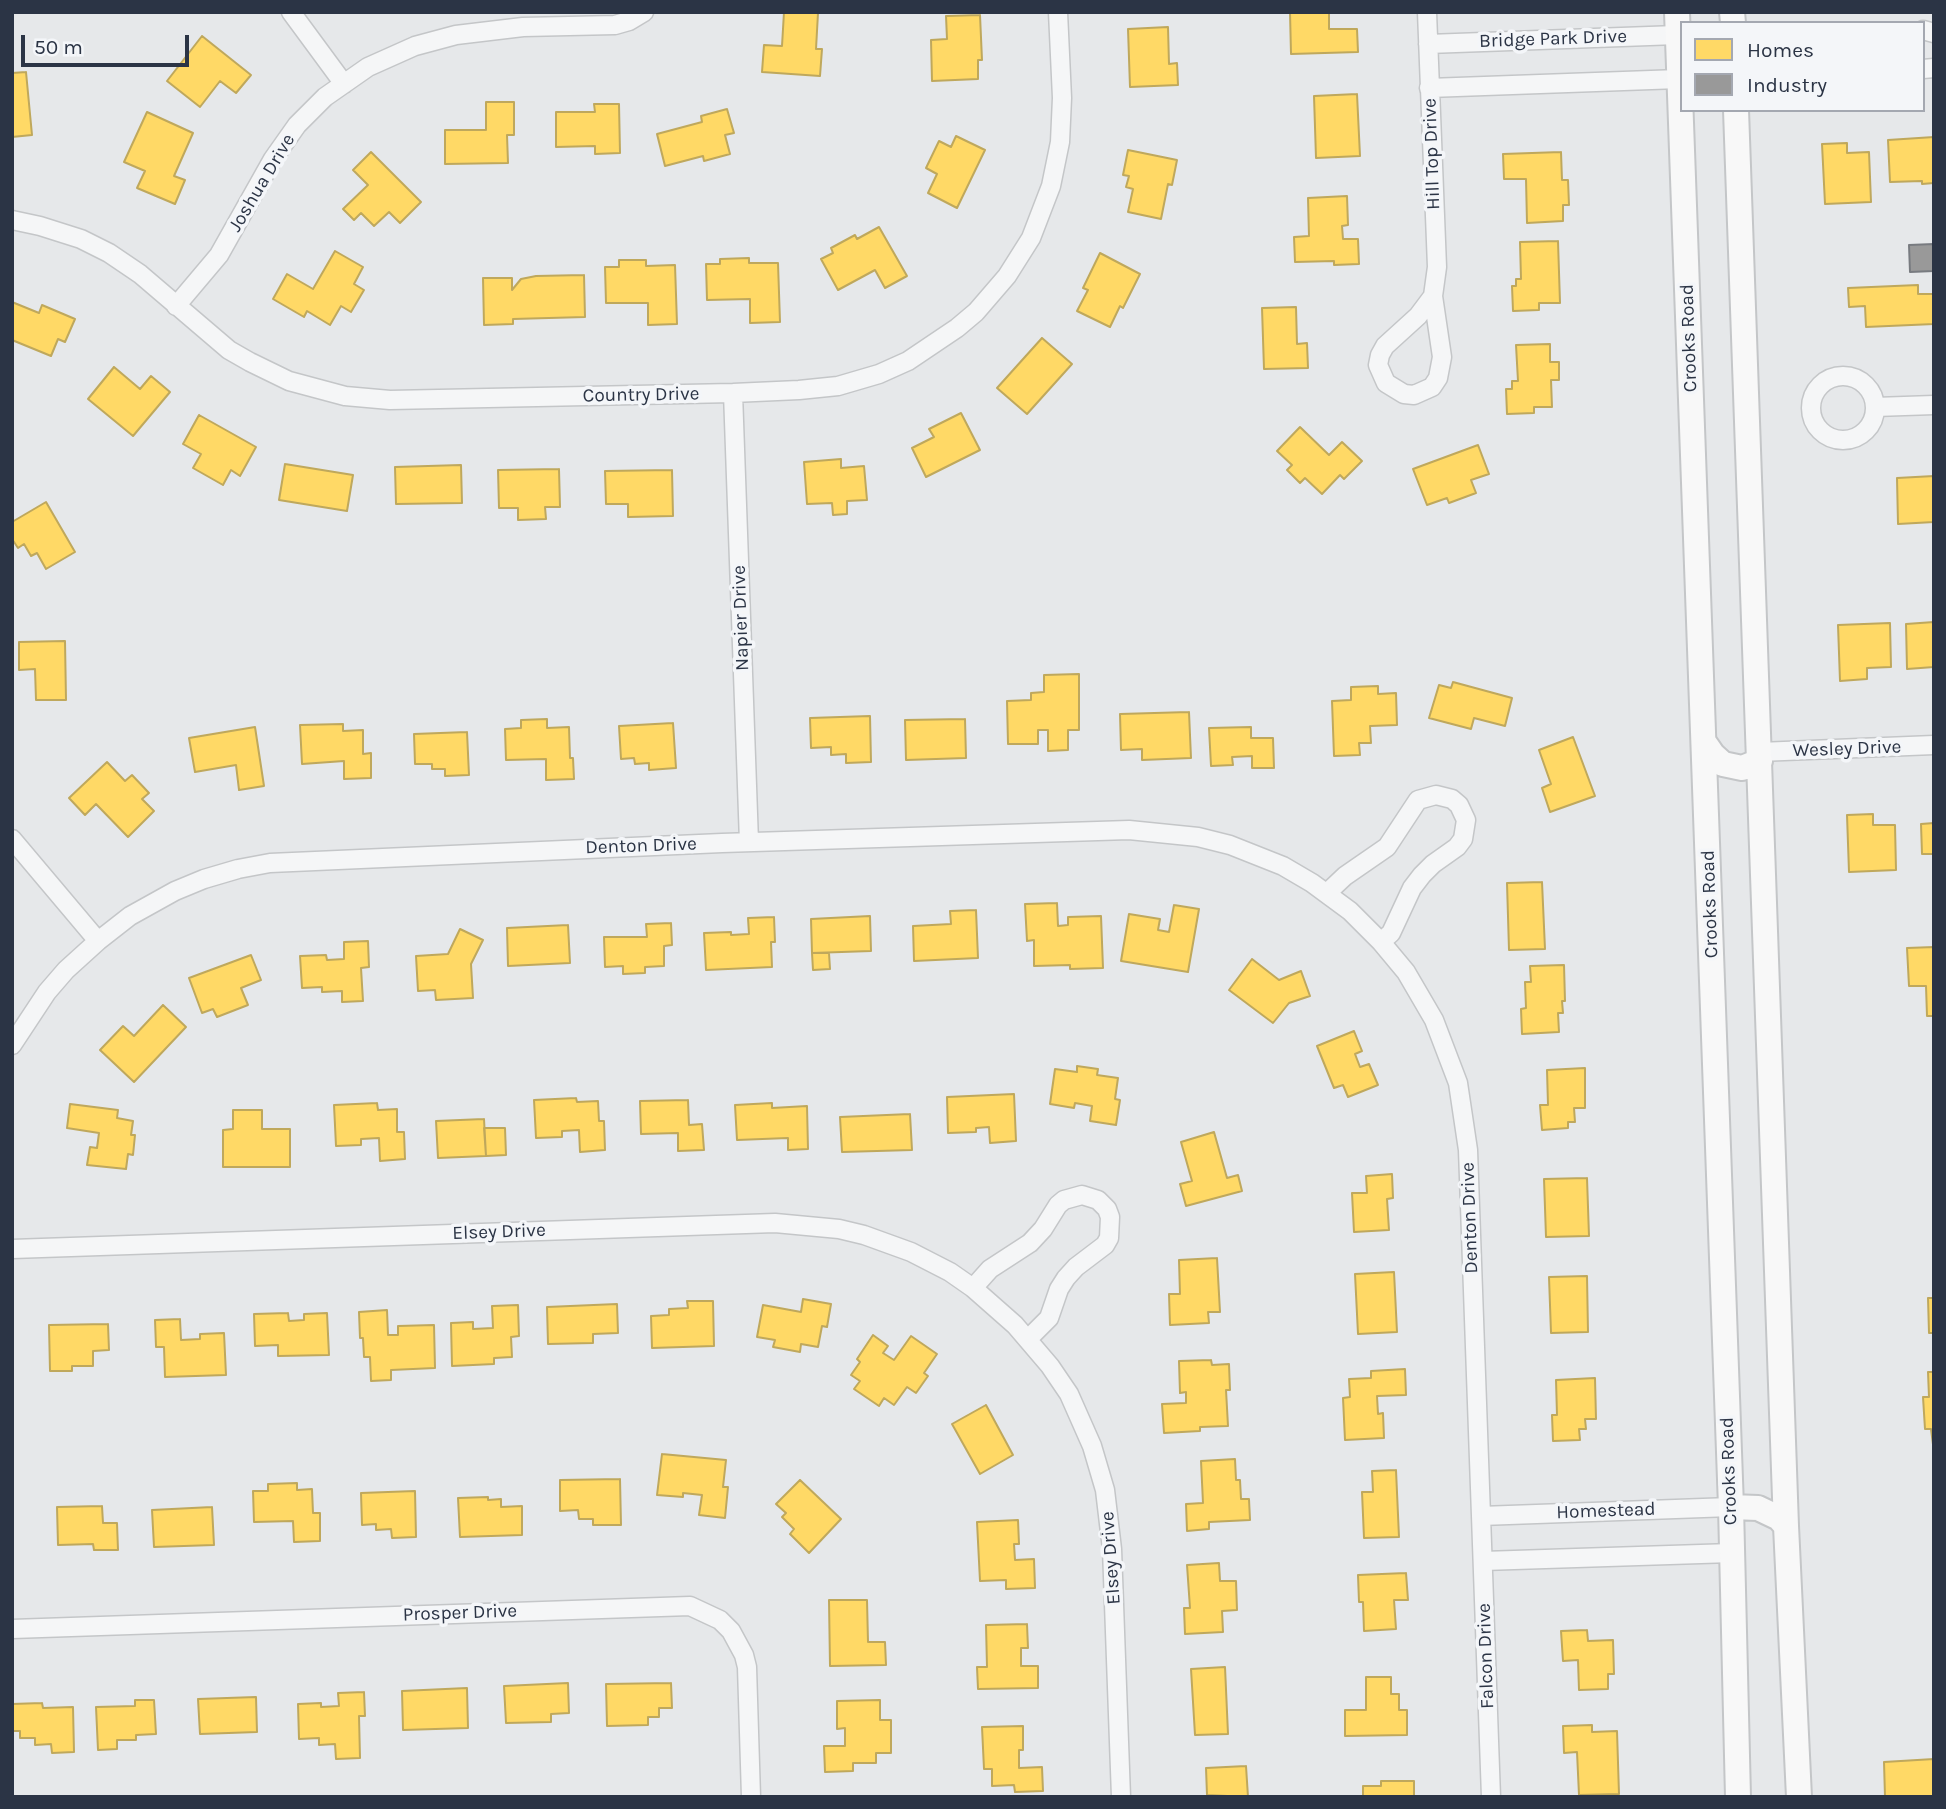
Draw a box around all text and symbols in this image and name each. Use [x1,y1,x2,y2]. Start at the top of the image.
scale bar [24,21,192,65]
legend [1680,21,1925,112]
street label: Bridge Park Drive [1479,25,1627,53]
text: 50 m [34,35,83,59]
text: Homes [1747,38,1814,62]
text: Industry [1747,73,1827,97]
street label: Hill Top Drive [1419,98,1445,210]
street label: Joshua Drive [224,130,300,236]
street label: Crooks Road [1676,284,1702,392]
street label: Country Drive [582,383,700,407]
street label: Napier Drive [728,565,754,671]
street label: Wesley Drive [1792,736,1902,762]
street label: Denton Drive [585,833,697,859]
street label: Crooks Road [1697,850,1723,958]
street label: Denton Drive [1457,1162,1483,1274]
street label: Elsey Drive [452,1219,546,1245]
street label: Crooks Road [1716,1417,1742,1525]
street label: Homestead [1556,1498,1656,1524]
street label: Elsey Drive [1096,1511,1126,1605]
street label: Prosper Drive [402,1600,518,1626]
street label: Falcon Drive [1473,1603,1499,1709]

